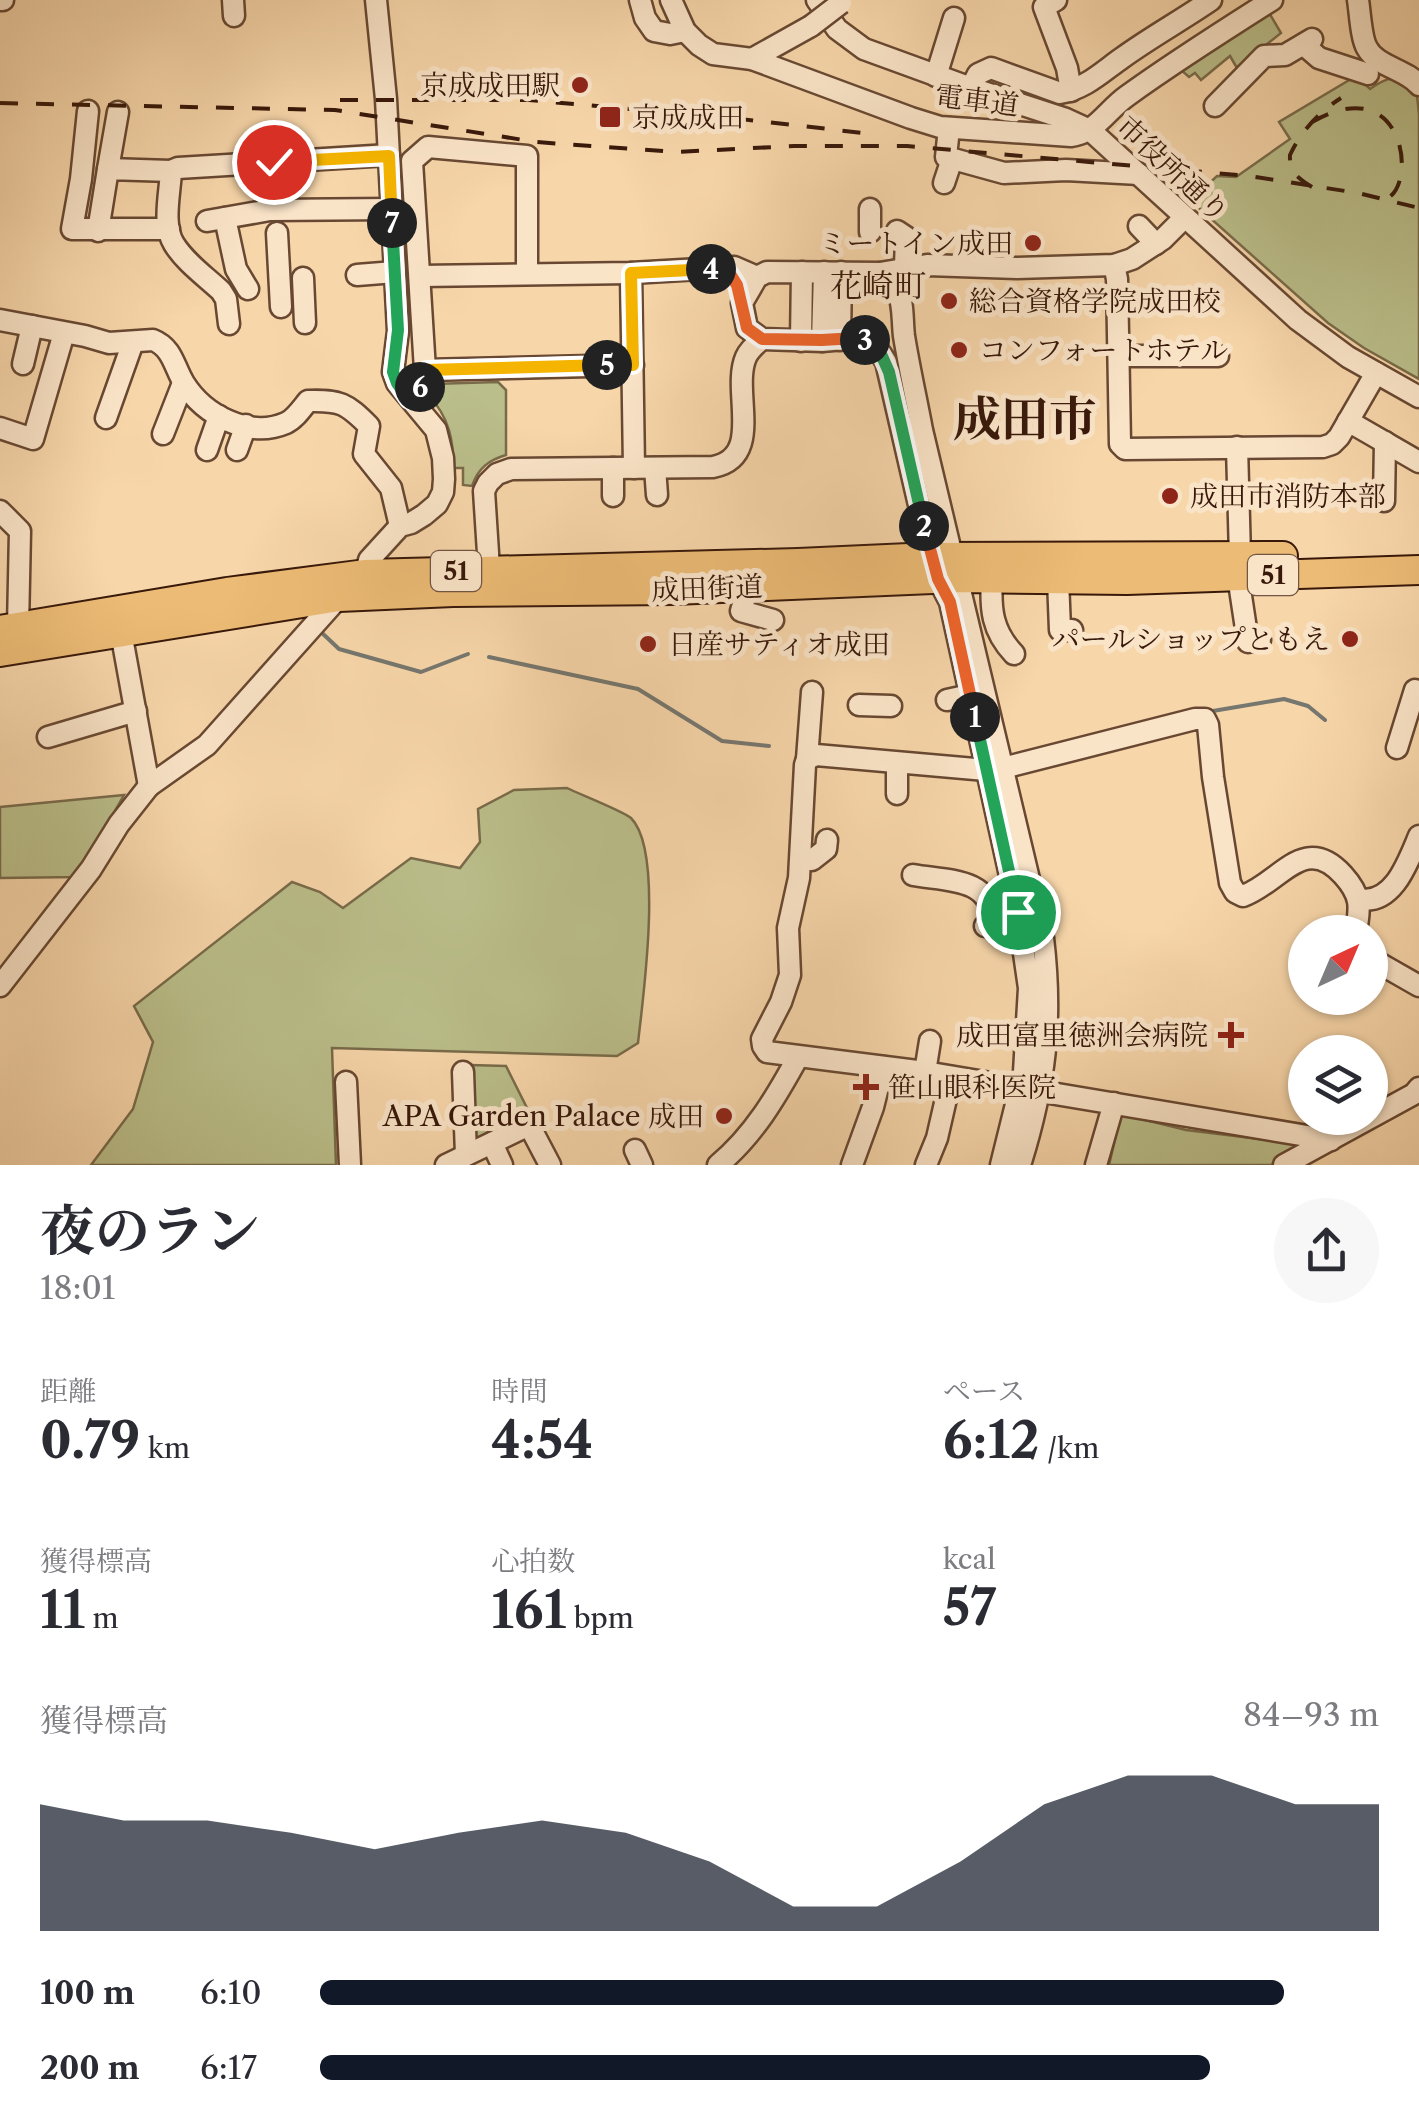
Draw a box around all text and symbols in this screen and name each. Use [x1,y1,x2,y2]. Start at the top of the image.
place label: 京成成田駅 [420,68,560,102]
marker: 京成成田駅 [569,74,591,96]
street label: 電車道 [933,78,1021,122]
place label: 京成成田 [632,100,744,134]
marker: 京成成田 [597,104,623,130]
street label: 市役所通り [1110,109,1236,229]
pin [232,120,317,205]
icon: check [247,135,302,190]
pin: 7 [367,198,417,248]
text: 7 [385,206,399,240]
place label: ミートイン成田 [818,226,1013,260]
marker: ミートイン成田 [1022,232,1044,254]
pin: 4 [686,244,736,294]
text: 4 [703,252,719,286]
district label: 花崎町 [830,266,926,305]
place label: 総合資格学院成田校 [969,284,1221,318]
marker: 総合資格学院成田校 [938,290,960,312]
pin: 3 [840,315,890,365]
text: 3 [857,323,873,357]
place label: コンフォートホテル [979,333,1228,367]
marker: コンフォートホテル [948,339,970,361]
pin: 5 [582,340,632,390]
text: 5 [599,348,615,382]
pin: 6 [395,362,445,412]
text: 6 [412,370,428,404]
district label: 成田市 [953,389,1097,448]
place label: 成田市消防本部 [1190,479,1386,513]
marker: 成田市消防本部 [1159,485,1181,507]
pin: 2 [899,501,949,551]
text: 2 [916,509,932,543]
road number: 51 [431,551,481,591]
road number: 51 [1248,555,1298,595]
street label: 成田街道 [650,569,764,607]
place label: パールショップともえ [1052,622,1330,656]
place label: 日産サティオ成田 [668,627,890,661]
marker: パールショップともえ [1339,628,1361,650]
marker: 日産サティオ成田 [637,633,659,655]
pin: 1 [950,692,1000,742]
text: 1 [969,700,981,734]
pin [976,870,1061,955]
icon: arrive [991,885,1046,940]
north arrow [1288,915,1388,1015]
map controls [1288,915,1388,1135]
place label: 成田富里徳洲会病院 [956,1018,1208,1052]
marker: 成田富里徳洲会病院 [1218,1022,1244,1048]
button: layers [1288,1035,1388,1135]
place label: 笹山眼科医院 [888,1070,1056,1104]
marker: 笹山眼科医院 [853,1074,879,1100]
place label: APA Garden Palace 成田 [382,1099,704,1133]
marker: APA Garden Palace 成田 [713,1105,735,1127]
text: 夜のラン [40,1197,260,1264]
button: share [1274,1198,1379,1303]
text: 18:01 [40,1268,115,1307]
text: 距離 [40,1374,96,1408]
text: 時間 [491,1374,547,1408]
text: ペース [943,1374,1025,1408]
text: 0.79 [40,1409,140,1471]
text: 4:54 [491,1409,593,1471]
text: 6:12 [943,1409,1039,1471]
text: km [140,1431,190,1465]
text: /km [1039,1431,1099,1465]
text: kcal [943,1542,996,1576]
text: 獲得標高 [40,1544,152,1578]
text: 心拍数 [491,1544,575,1578]
text: 57 [943,1576,996,1638]
text: 11 [40,1579,85,1641]
text: 161 [491,1579,566,1641]
text: m [85,1601,119,1635]
text: bpm [566,1601,634,1635]
text: 84–93 m [1243,1695,1379,1734]
text: 獲得標高 [40,1701,168,1740]
text: 100 m [40,1973,135,2012]
text: 6:10 [200,1973,261,2012]
text: 200 m [40,2048,140,2087]
text: 6:17 [200,2048,257,2087]

